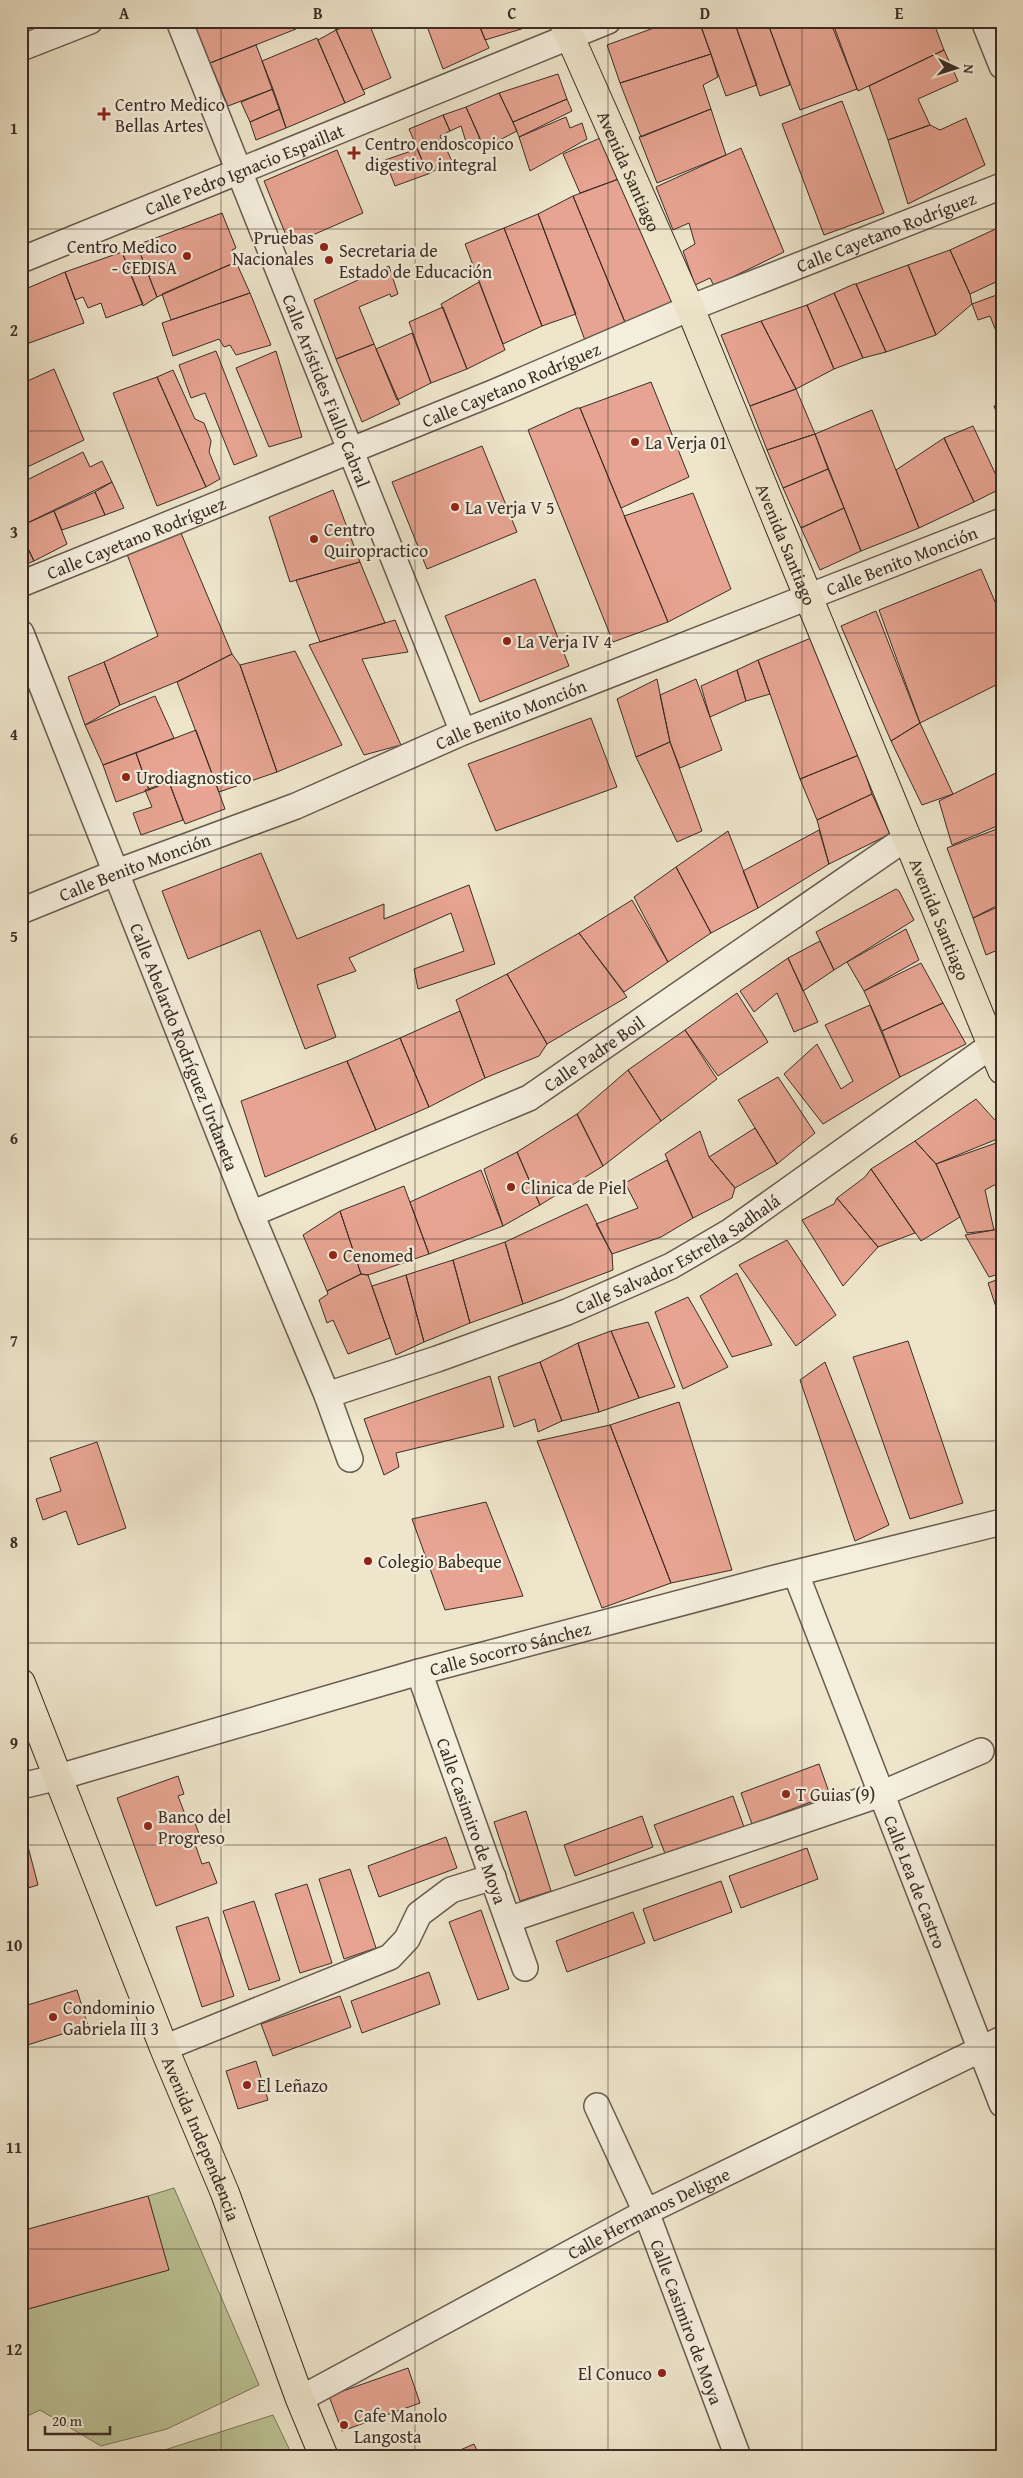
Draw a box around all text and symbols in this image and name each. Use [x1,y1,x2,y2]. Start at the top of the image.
text: A [119,1,130,25]
text: B [313,1,323,25]
text: C [507,1,517,25]
text: D [700,1,710,25]
text: E [895,1,904,25]
north arrow [930,42,980,92]
text: N [959,64,979,75]
place label: Centro Medico Bellas Artes [115,91,225,139]
street label: Avenida Santiago [591,106,668,236]
marker: Centro Medico Bellas Artes [97,107,111,121]
text: 1 [10,116,18,140]
street label: Calle Pedro Ignacio Espaillat [141,116,348,222]
place label: Centro endoscopico digestivo integral [365,130,514,178]
marker: Centro endoscopico digestivo integral [347,146,361,160]
street label: Calle Cayetano Rodríguez [792,184,980,279]
place label: Pruebas Nacionales [232,224,314,272]
place label: Centro Medico - CEDISA [67,233,177,281]
place label: Secretaria de Estado de Educación [339,237,492,285]
marker: Pruebas Nacionales [318,241,330,253]
marker: Centro Medico - CEDISA [181,250,193,262]
marker: Secretaria de Estado de Educación [323,254,335,266]
street label: Calle Arístides Fiallo Cabral [276,290,377,491]
text: 2 [10,318,18,342]
street label: Calle Cayetano Rodríguez [418,335,604,434]
place label: La Verja 01 [645,429,727,456]
marker: La Verja 01 [629,436,641,448]
street label: Avenida Santiago [750,479,824,609]
street label: Calle Cayetano Rodríguez [42,489,230,586]
place label: La Verja V 5 [465,494,555,521]
marker: La Verja V 5 [449,501,461,513]
place label: Centro Quiropractico [324,516,428,564]
street label: Calle Benito Monción [822,518,981,602]
text: 3 [10,520,18,544]
marker: Centro Quiropractico [308,533,320,545]
place label: La Verja IV 4 [517,628,612,655]
marker: La Verja IV 4 [501,635,513,647]
street label: Calle Benito Monción [431,672,590,756]
text: 4 [10,722,18,746]
place label: Urodiagnostico [136,764,251,791]
marker: Urodiagnostico [120,771,132,783]
street label: Calle Benito Monción [55,825,214,908]
street label: Avenida Santiago [903,854,977,984]
street label: Calle Abelardo Rodríguez Urdaneta [124,919,246,1175]
text: 5 [10,924,18,948]
street label: Calle Padre Boil [538,1009,650,1098]
text: 6 [10,1126,18,1150]
place label: Clinica de Piel [521,1174,627,1201]
marker: Clinica de Piel [505,1181,517,1193]
street label: Calle Salvador Estrella Sadhalá [570,1187,786,1320]
place label: Cenomed [343,1242,414,1269]
marker: Cenomed [327,1249,339,1261]
text: 7 [10,1328,18,1352]
text: 8 [10,1530,18,1554]
place label: Colegio Babeque [378,1548,502,1575]
marker: Colegio Babeque [362,1555,374,1567]
street label: Calle Socorro Sánchez [426,1614,593,1682]
text: 9 [10,1731,18,1755]
street label: Calle Casimiro de Moya [430,1734,515,1908]
place label: T Guias (9) [796,1781,875,1808]
marker: T Guias (9) [780,1788,792,1800]
place label: Banco del Progreso [158,1803,231,1851]
street label: Calle Lea de Castro [877,1811,954,1952]
marker: Banco del Progreso [142,1820,154,1832]
text: 10 [6,1933,22,1957]
place label: Condominio Gabriela III 3 [63,1994,159,2042]
marker: Condominio Gabriela III 3 [47,2011,59,2023]
street label: Avenida Independencia [155,2052,248,2225]
place label: El Leñazo [257,2072,328,2099]
marker: El Leñazo [241,2079,253,2091]
text: 11 [6,2135,22,2159]
street label: Calle Hermanos Deligne [562,2160,734,2266]
street label: Calle Casimiro de Moya [644,2235,731,2409]
text: 12 [6,2337,22,2361]
place label: El Conuco [578,2360,652,2387]
marker: El Conuco [656,2367,668,2379]
place label: Cafe Manolo Langosta [354,2402,447,2450]
scale bar [45,2403,110,2435]
text: 20 m [52,2410,83,2431]
marker: Cafe Manolo Langosta [338,2419,350,2431]

